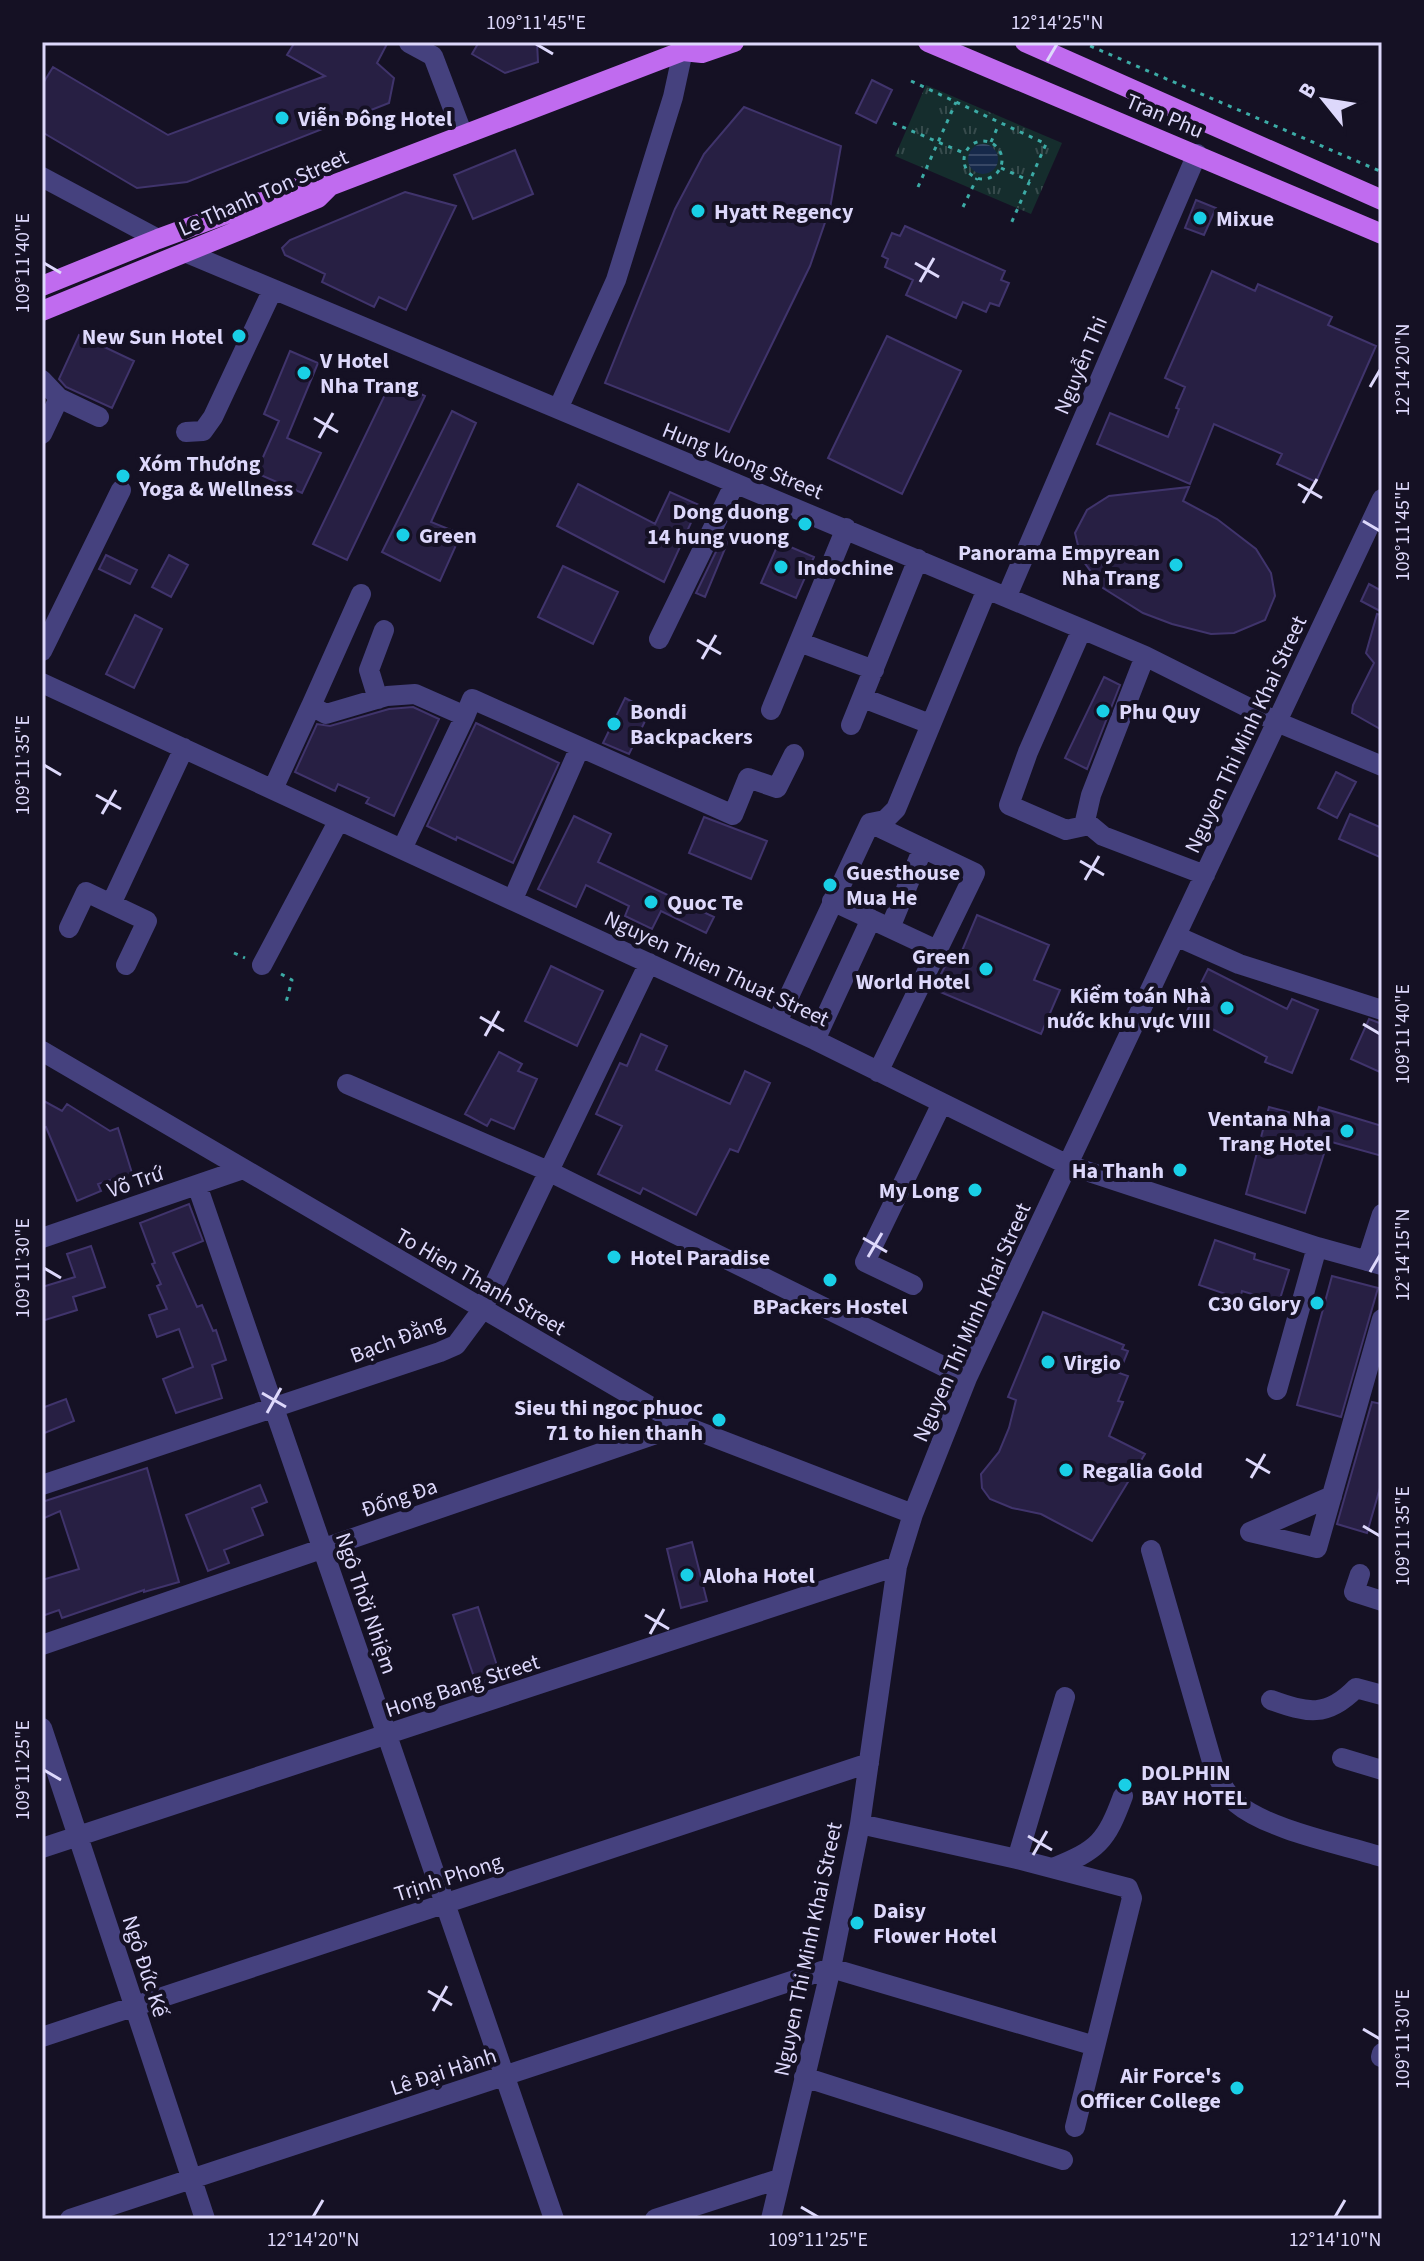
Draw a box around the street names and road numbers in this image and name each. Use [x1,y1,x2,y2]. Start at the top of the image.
street label: Tran Phu [1121,85,1209,147]
street label: Le Thanh Ton Street [173,141,354,245]
street label: Nguyễn Thi [1046,311,1116,420]
street label: Hung Vuong Street [657,414,828,508]
street label: Nguyen Thi Minh Khai Street [1177,610,1315,859]
street label: Nguyen Thien Thuat Street [599,903,835,1035]
street label: Võ Trứ [103,1157,169,1206]
street label: Nguyen Thi Minh Khai Street [905,1197,1039,1447]
street label: To Hien Thanh Street [389,1220,572,1344]
street label: Bạch Đằng [346,1306,449,1372]
street label: Đống Đa [357,1470,442,1526]
street label: Ngô Thời Nhiệm [327,1528,405,1678]
street label: Hong Bang Street [381,1646,544,1726]
street label: Nguyen Thi Minh Khai Street [765,1819,851,2079]
street label: Trịnh Phong [390,1845,506,1910]
street label: Ngô Đức Kế [114,1911,177,2022]
street label: Lê Đại Hành [386,2040,501,2104]

